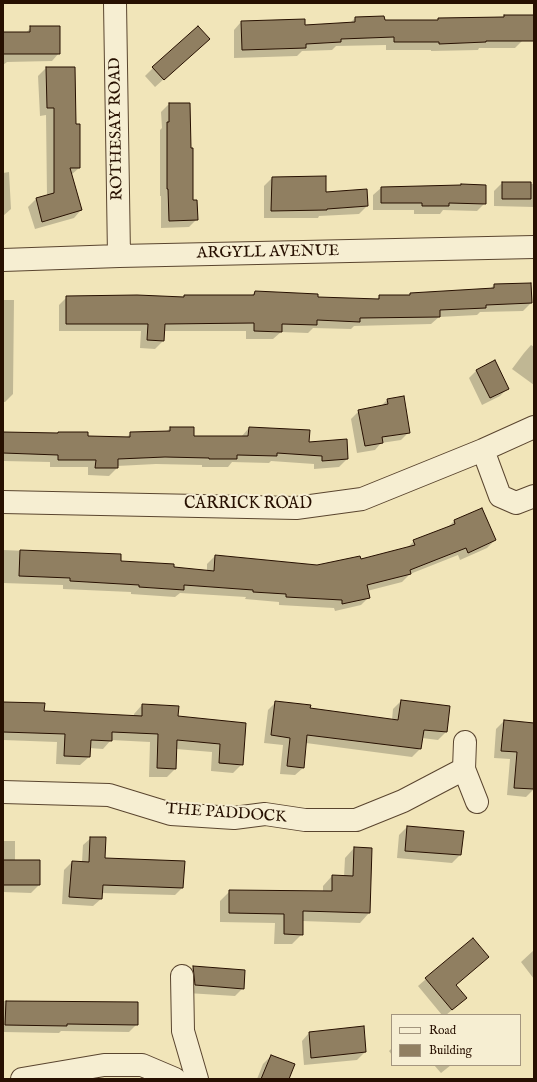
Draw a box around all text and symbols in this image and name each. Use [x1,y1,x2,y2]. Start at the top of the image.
street label: ROTHESAY ROAD [106,57,128,201]
street label: ARGYLL AVENUE [197,242,339,264]
street label: CARRICK ROAD [184,495,312,515]
street label: THE PADDOCK [165,800,287,828]
legend [391,1014,521,1066]
text: Road [429,1023,456,1038]
text: Building [429,1043,472,1058]

